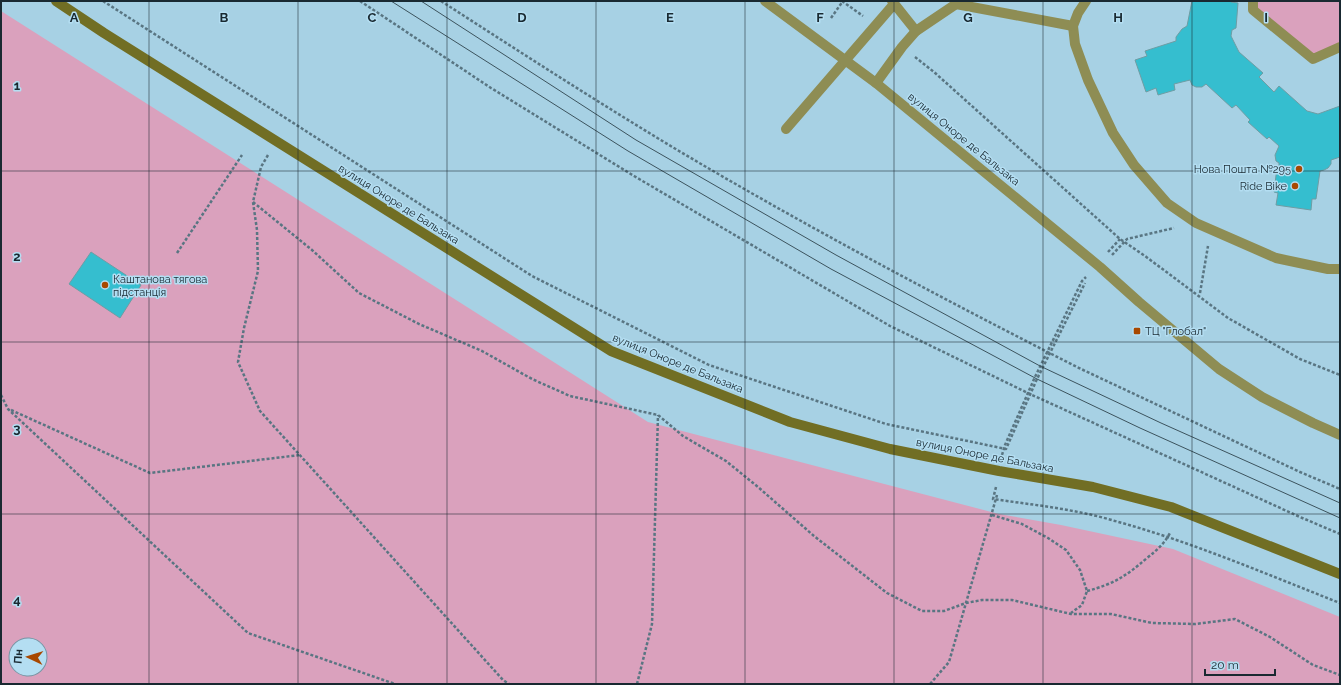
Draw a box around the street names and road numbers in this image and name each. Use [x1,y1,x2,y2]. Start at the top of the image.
street label: вулиця Оноре де Бальзака [905,90,1022,188]
street label: вулиця Оноре де Бальзака [336,162,462,247]
street label: вулиця Оноре де Бальзака [611,331,745,396]
street label: вулиця Оноре де Бальзака [915,436,1055,475]

